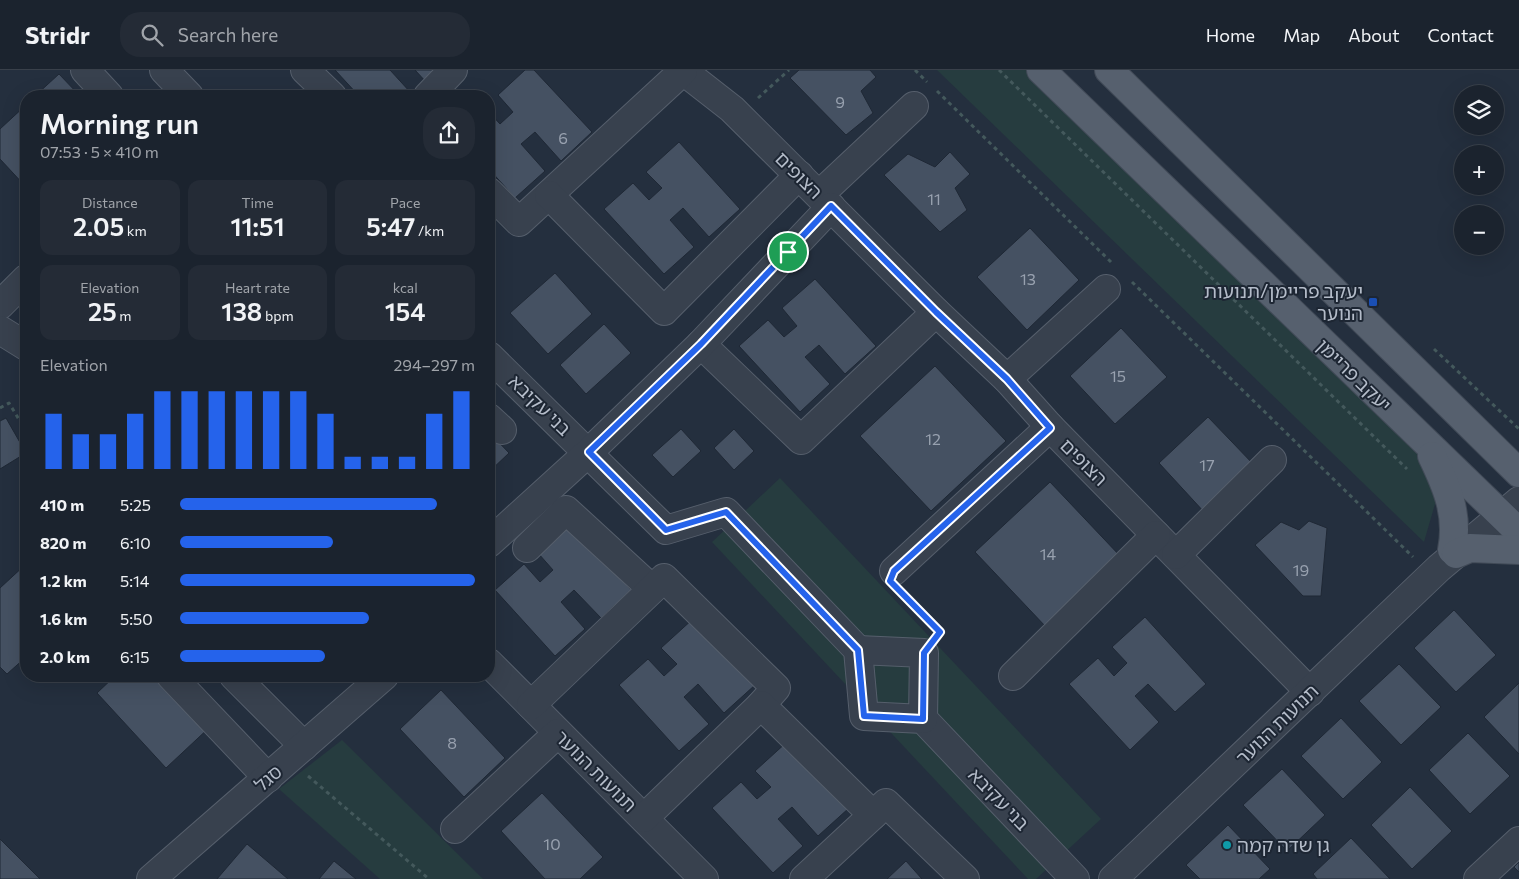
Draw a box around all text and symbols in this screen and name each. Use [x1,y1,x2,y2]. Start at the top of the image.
search box [120,12,470,57]
text: Stridr [25,20,90,49]
icon: search [138,21,166,49]
text: Search here [178,23,278,46]
text: Home [1206,24,1255,46]
text: Map [1283,24,1320,46]
text: About [1348,24,1400,46]
text: Contact [1428,24,1494,46]
map controls [1454,85,1504,255]
button: layers [1454,85,1504,135]
house number: 9 [835,92,845,111]
text: Morning run [40,106,199,140]
button: share [423,107,475,159]
house number: 6 [558,128,568,147]
text: 07:53 · 5 × 410 m [40,142,159,161]
button: + [1454,145,1504,195]
street label: הצופים [771,146,828,203]
house number: 11 [927,189,941,208]
text: Distance [82,194,138,211]
text: Time [241,194,274,211]
text: Pace [390,194,420,211]
button: − [1454,205,1504,255]
text: 2.05 [73,211,124,241]
text: 11:51 [230,211,285,241]
text: 5:47 [366,211,415,241]
text: km [124,222,147,239]
text: /km [415,222,444,239]
pin [767,231,809,273]
icon: arrive [774,238,802,266]
house number: 13 [1020,269,1036,288]
text: Elevation [80,279,139,296]
text: Heart rate [225,279,290,296]
text: kcal [393,279,418,296]
place label: יעקב פריימן/תנועות הנוער [1204,279,1363,324]
text: 25 [88,296,117,326]
text: 138 [221,296,262,326]
text: 154 [385,296,426,326]
marker: יעקב פריימן/תנועות הנוער [1367,296,1379,308]
text: m [117,307,132,324]
text: bpm [262,307,294,324]
street label: יעקב פריימן [1312,334,1396,416]
text: Elevation [40,355,108,374]
text: 294–297 m [393,355,475,374]
house number: 15 [1110,366,1126,385]
street label: בני עקיבא [504,369,576,440]
house number: 12 [925,429,941,448]
street label: הצופים [1056,433,1113,490]
house number: 17 [1199,455,1215,474]
text: 410 m [40,495,84,514]
text: 5:25 [120,495,151,514]
text: 820 m [40,533,86,552]
text: 6:10 [120,533,151,552]
house number: 14 [1040,544,1057,563]
house number: 19 [1293,560,1309,579]
text: 1.2 km [40,571,87,590]
text: 5:14 [120,571,149,590]
text: 1.6 km [40,609,87,628]
text: 5:50 [120,609,153,628]
text: 2.0 km [40,647,90,666]
text: 6:15 [120,647,150,666]
street label: תנועות הנוער [1231,679,1323,769]
street label: תנועות הנוער [551,725,642,816]
house number: 8 [447,733,457,752]
street label: סגל [249,759,286,796]
street label: בני עקיבא [964,763,1035,835]
place label: גן שדה קמה [1237,833,1330,856]
house number: 10 [543,834,561,853]
marker: גן שדה קמה [1221,839,1233,851]

